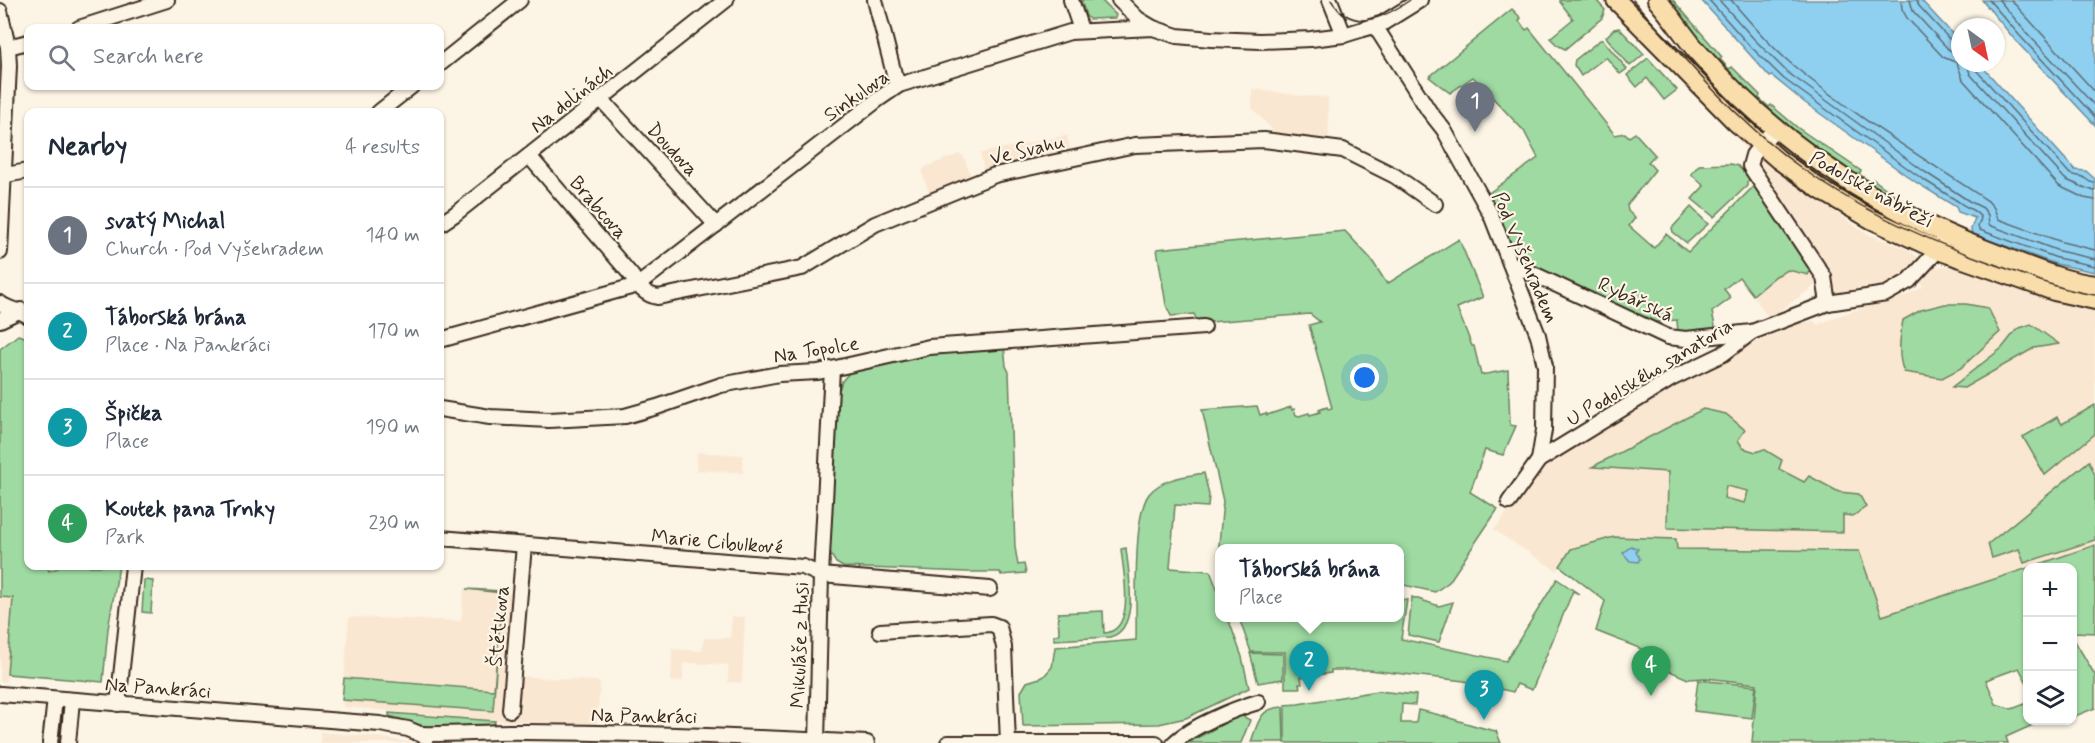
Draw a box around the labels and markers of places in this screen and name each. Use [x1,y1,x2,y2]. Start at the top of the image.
pin: 1 [1456,82,1494,132]
pin: 2 [1290,642,1328,691]
pin: 4 [1632,646,1670,696]
pin: 3 [1464,670,1504,720]

